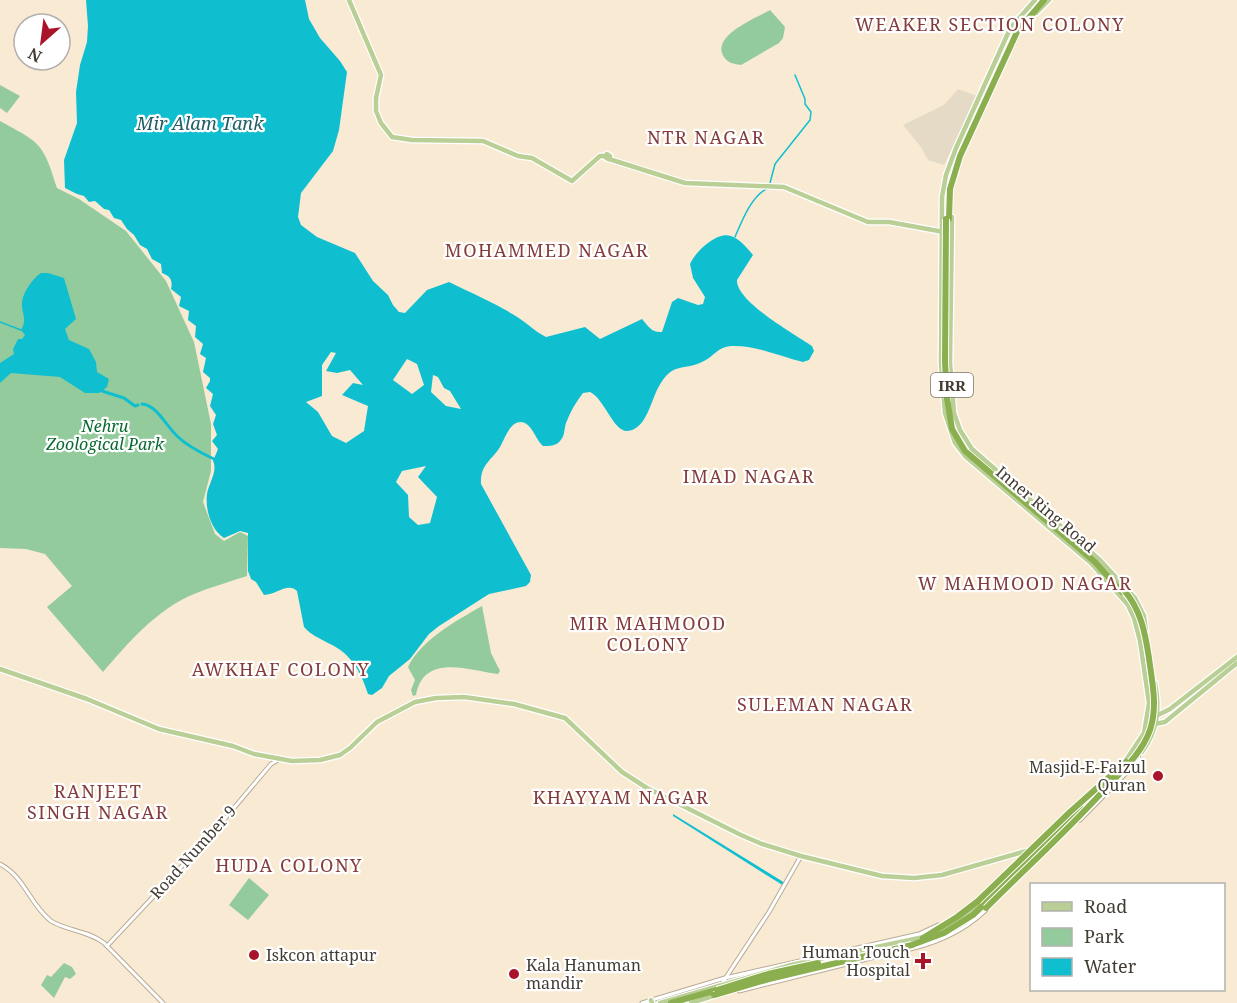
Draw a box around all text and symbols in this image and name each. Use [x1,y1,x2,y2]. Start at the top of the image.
north arrow [12,12,72,72]
district label: WEAKER SECTION COLONY [855,12,1125,36]
text: N [24,42,46,68]
water label: Mir Alam Tank [136,111,264,135]
district label: NTR NAGAR [647,125,765,149]
district label: MOHAMMED NAGAR [445,238,649,262]
road number: IRR [931,373,973,397]
park label: Nehru Zoological Park [45,415,165,455]
street label: Inner Ring Road [991,461,1101,557]
district label: IMAD NAGAR [683,464,815,488]
district label: W MAHMOOD NAGAR [918,571,1132,595]
district label: MIR MAHMOOD COLONY [569,611,727,656]
district label: AWKHAF COLONY [192,657,370,681]
district label: SULEMAN NAGAR [737,692,913,716]
place label: Masjid-E-Faizul Quran [1029,756,1146,796]
marker: Masjid-E-Faizul Quran [1151,769,1165,783]
district label: RANJEET SINGH NAGAR [27,779,169,824]
district label: KHAYYAM NAGAR [533,785,709,809]
street label: Road Number 9 [145,800,241,904]
district label: HUDA COLONY [215,853,363,877]
legend [1030,883,1225,991]
text: Road [1084,894,1127,918]
text: Park [1084,924,1124,948]
place label: Human Touch Hospital [802,941,910,981]
place label: Iskcon attapur [266,944,377,966]
marker: Iskcon attapur [247,948,261,962]
marker: Human Touch Hospital [914,952,932,970]
place label: Kala Hanuman mandir [526,954,641,994]
text: Water [1084,954,1137,978]
marker: Kala Hanuman mandir [507,967,521,981]

